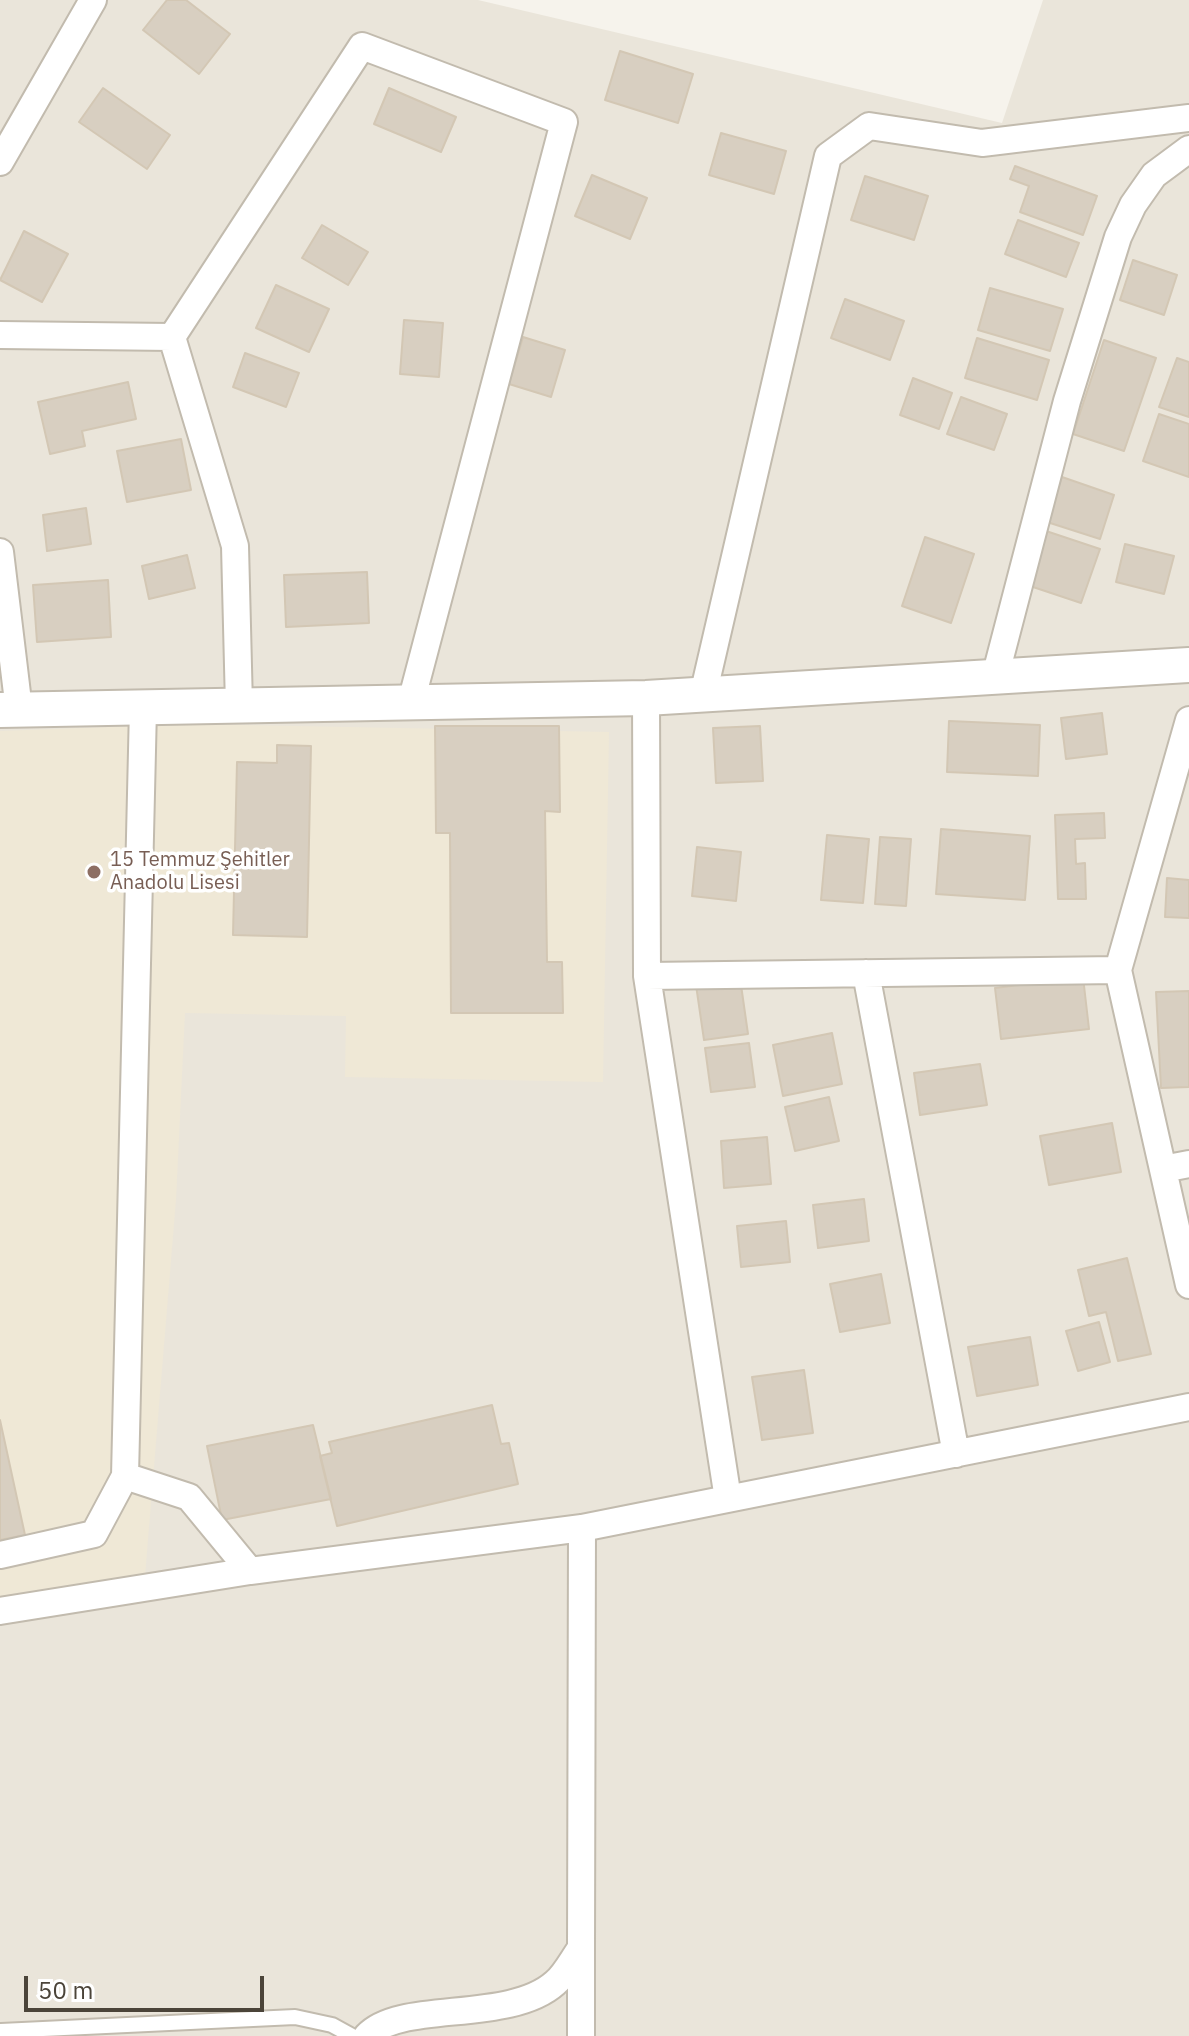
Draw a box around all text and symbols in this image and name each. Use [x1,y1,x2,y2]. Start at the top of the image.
place label: 15 Temmuz Şehitler Anadolu Lisesi [110,848,290,895]
marker: 15 Temmuz Şehitler Anadolu Lisesi [85,863,103,881]
scale bar [28,1960,268,2010]
text: 50 m [38,1974,93,2006]

